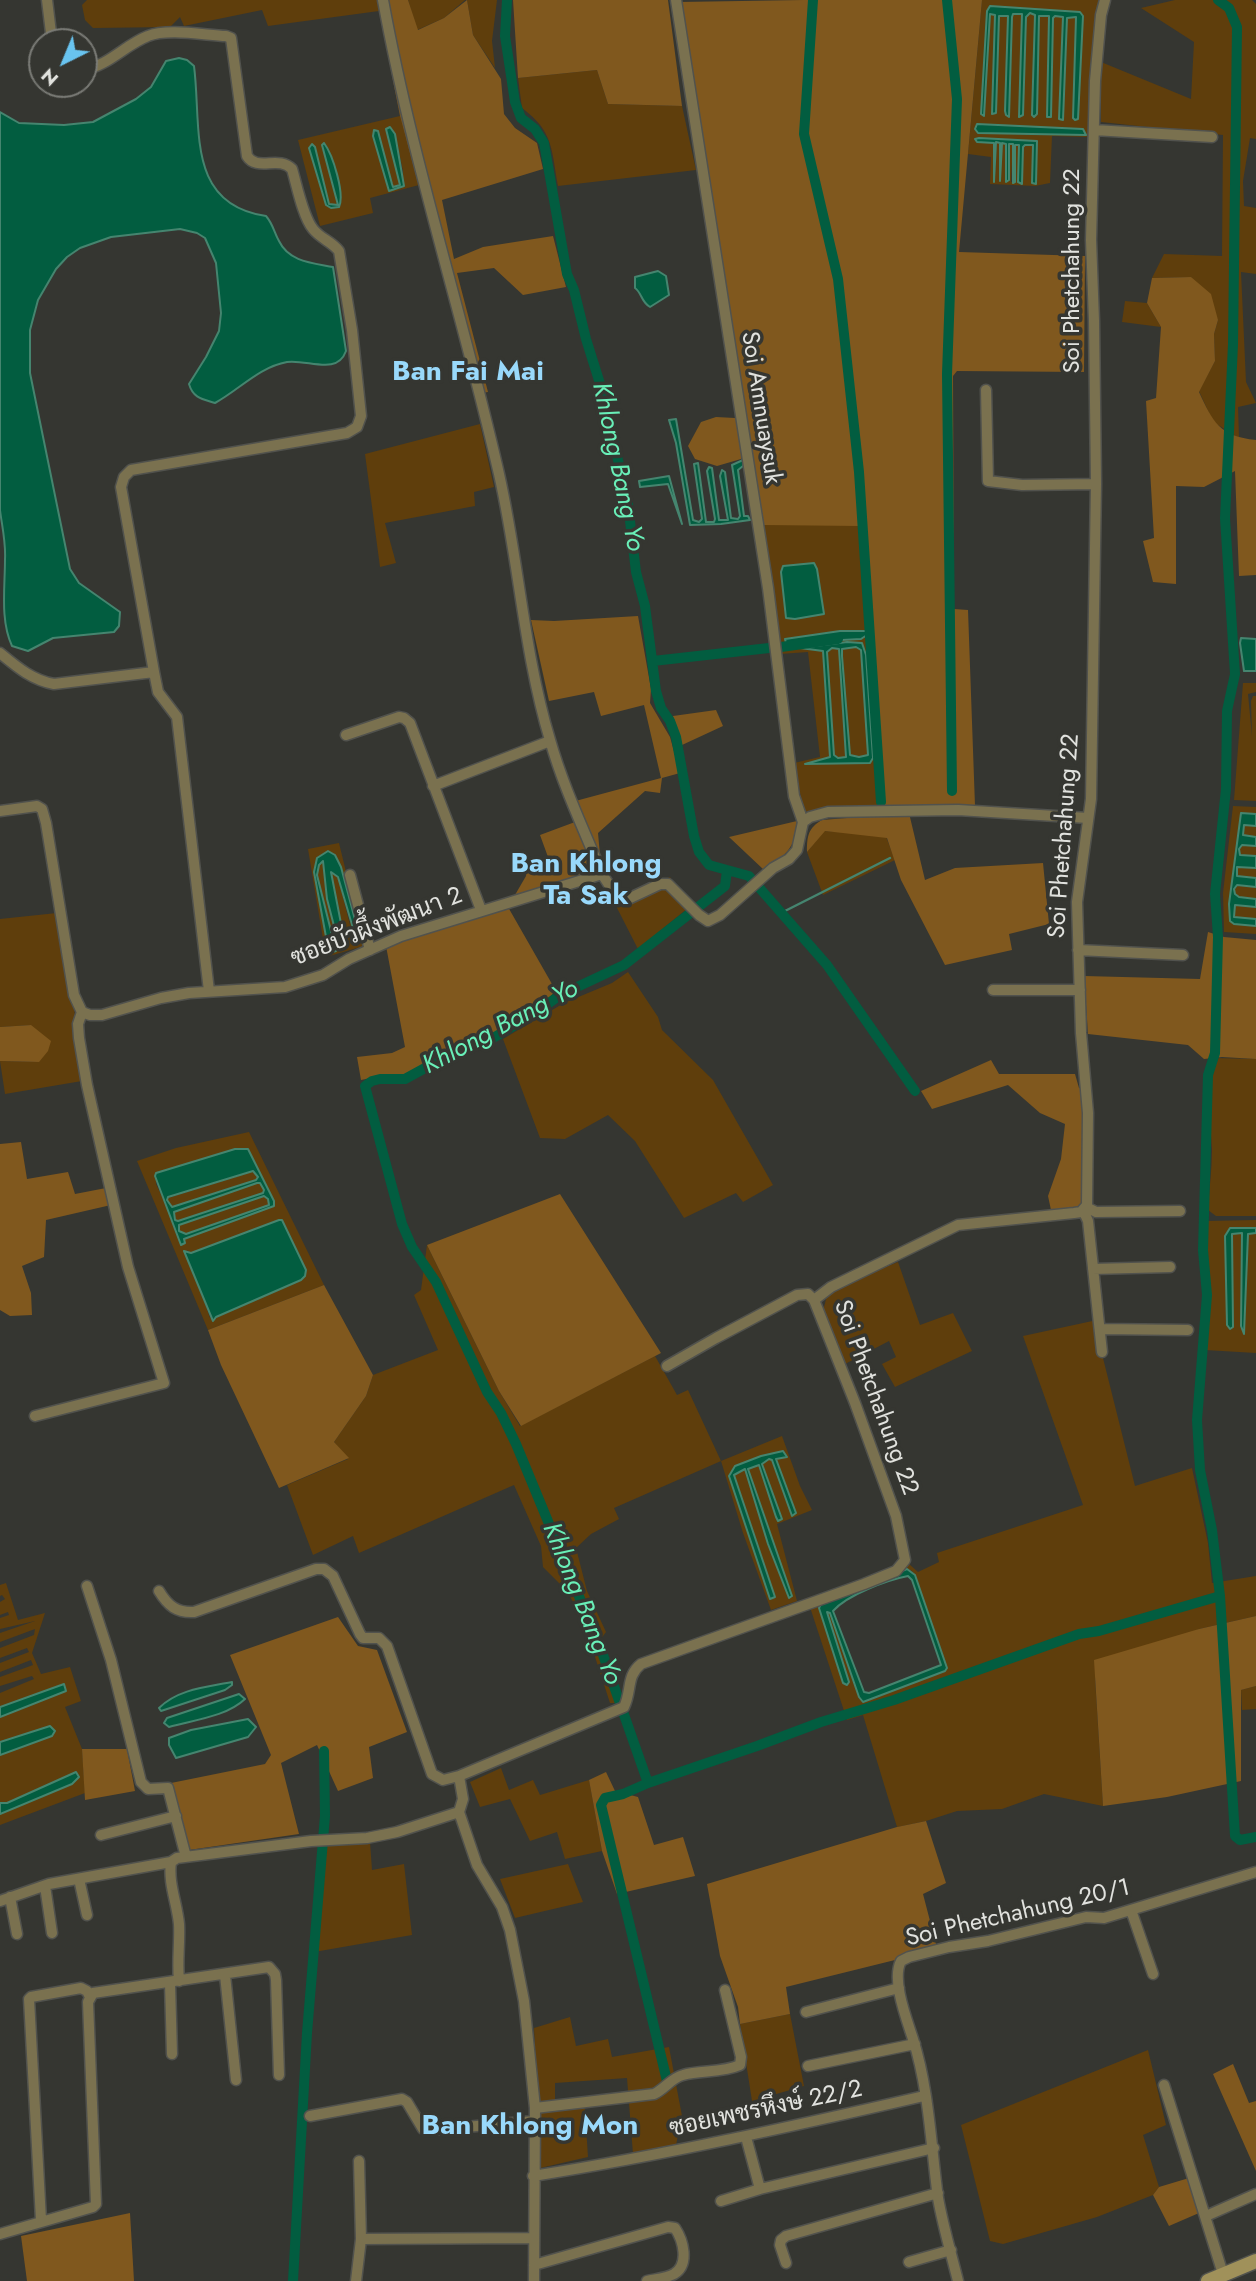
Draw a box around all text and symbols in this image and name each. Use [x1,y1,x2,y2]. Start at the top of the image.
north arrow [28,28,98,98]
text: N [35,62,64,92]
street label: Soi Phetchahung 22 [1059,168,1087,374]
street label: Soi Amnuaysuk [734,330,786,486]
district label: Ban Fai Mai [392,356,544,390]
water label: Khlong Bang Yo [584,380,650,554]
street label: Soi Phetchahung 22 [1043,733,1087,939]
district label: Ban Khlong Ta Sak [511,848,661,914]
street label: ซอยบัวผึ้งพัฒนา 2 [287,882,467,974]
water label: Khlong Bang Yo [418,974,584,1082]
street label: Soi Phetchahung 22 [826,1297,924,1499]
water label: Khlong Bang Yo [534,1519,628,1689]
street label: Soi Phetchahung 20/1 [903,1874,1133,1954]
street label: ซอยเพชรหึงษ์ 22/2 [667,2075,865,2145]
district label: Ban Khlong Mon [422,2110,638,2144]

